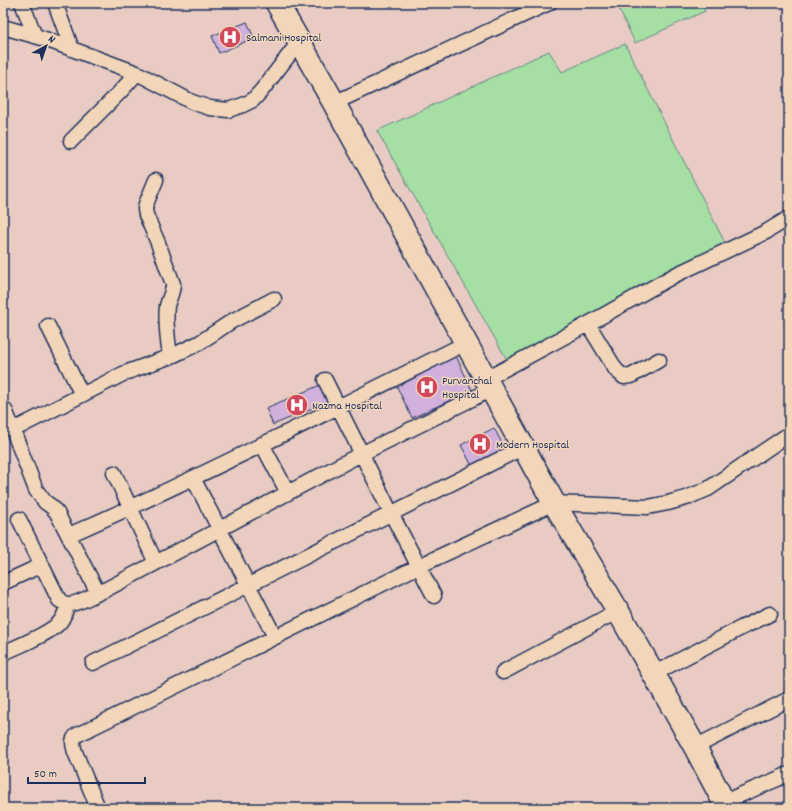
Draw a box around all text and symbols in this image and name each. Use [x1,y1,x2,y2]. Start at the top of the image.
hospital icon: Salmani Hospital [217,24,243,50]
north arrow [26,26,66,66]
place label: Salmani Hospital [246,30,321,47]
text: N [44,32,59,48]
place label: Purvanchal Hospital [442,373,492,404]
hospital icon: Purvanchal Hospital [414,374,440,400]
hospital icon: Nazma Hospital [284,392,310,418]
place label: Nazma Hospital [312,398,382,415]
hospital icon: Modern Hospital [467,431,493,457]
place label: Modern Hospital [496,437,569,454]
scale bar [28,759,145,785]
text: 50 m [34,766,57,783]

